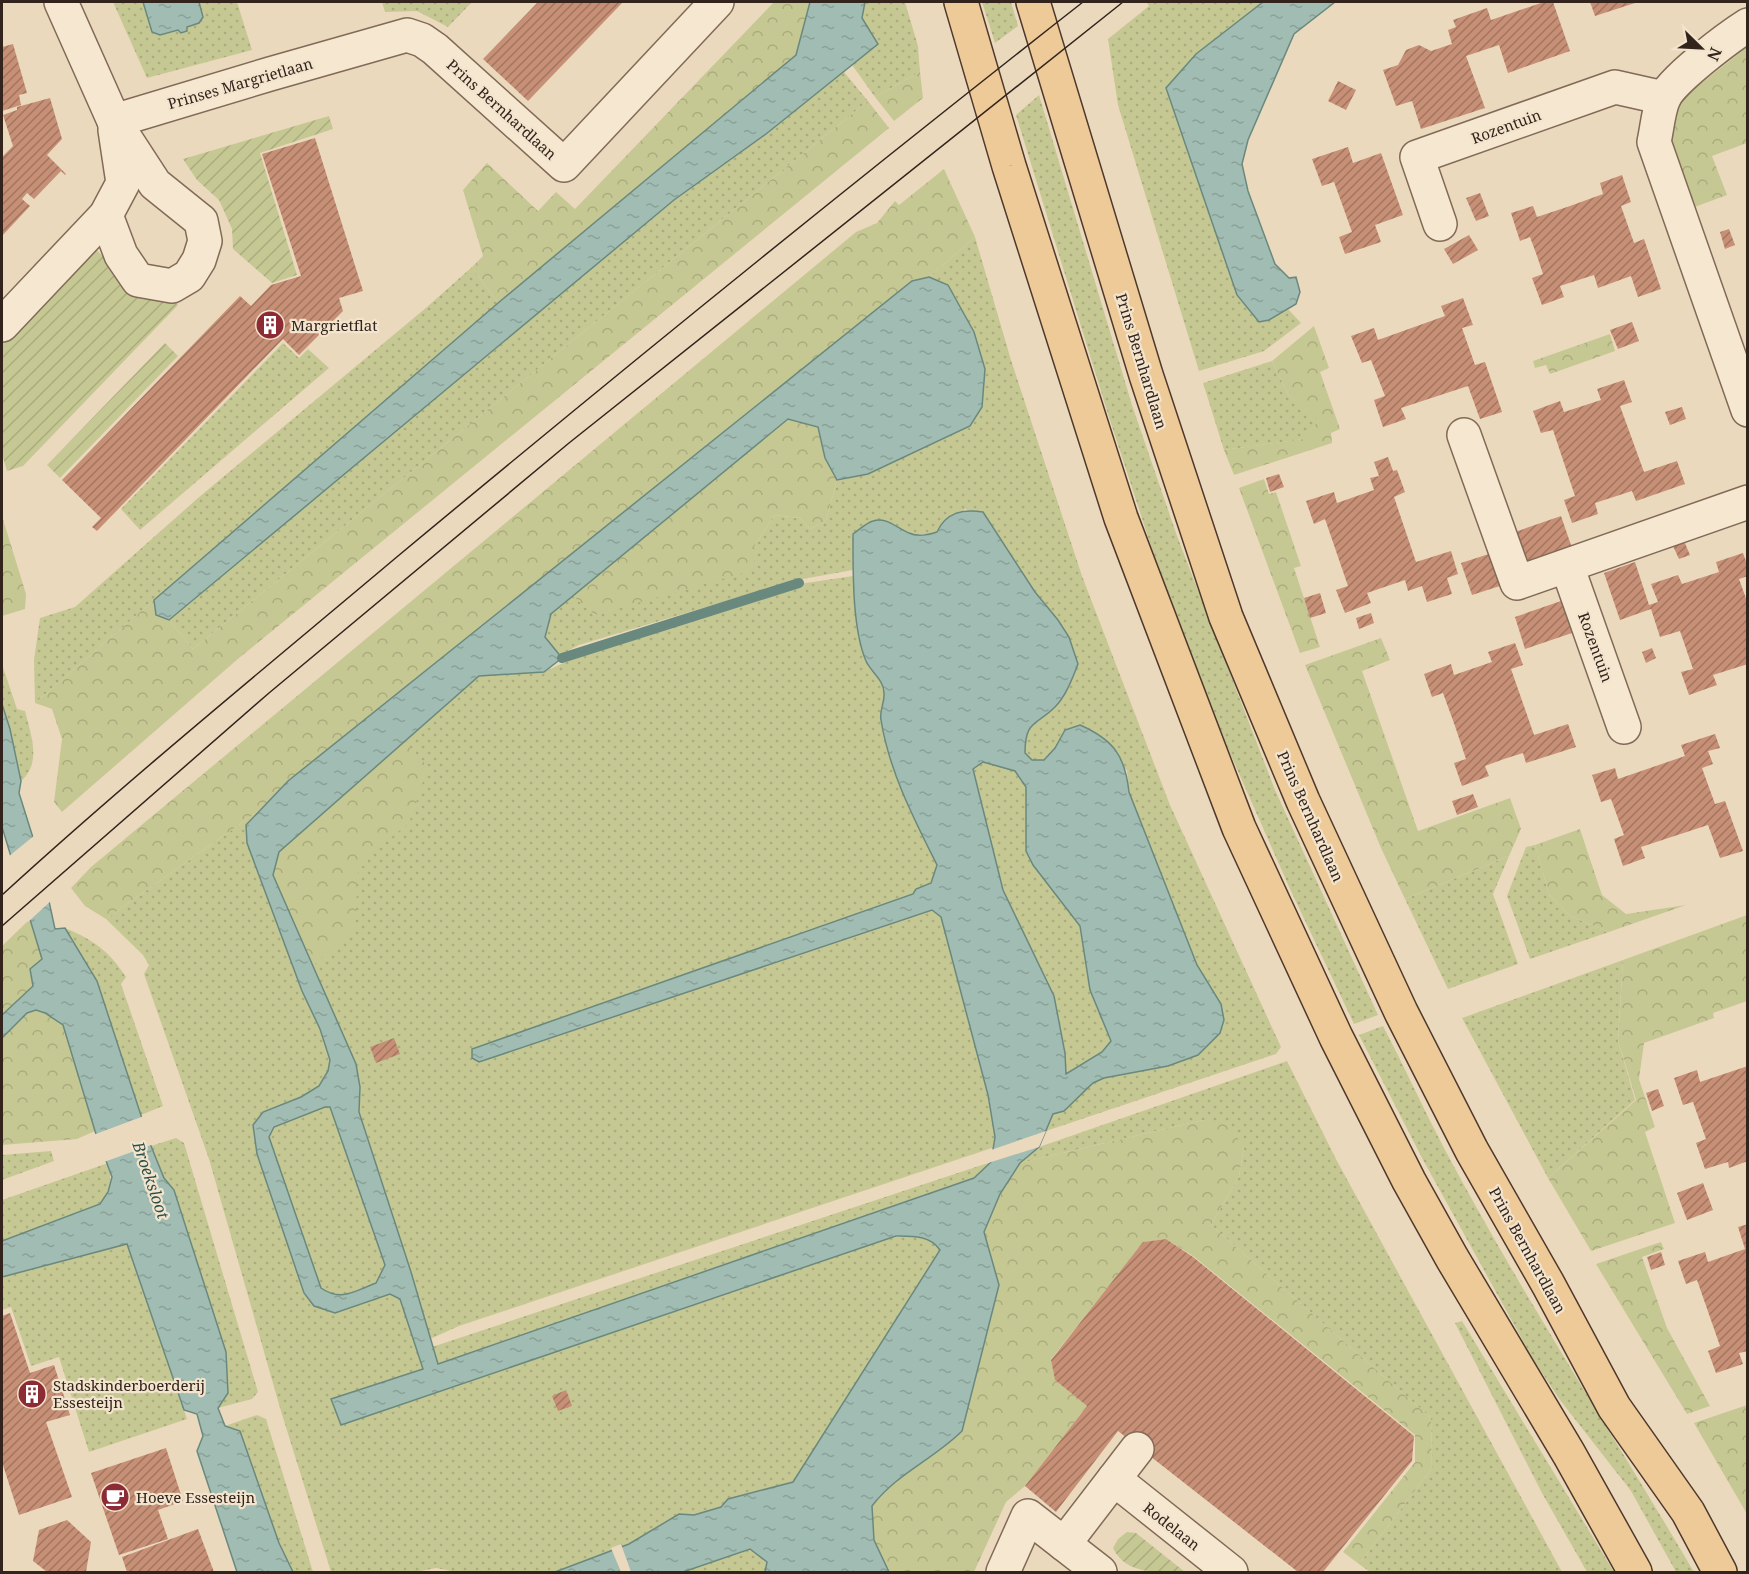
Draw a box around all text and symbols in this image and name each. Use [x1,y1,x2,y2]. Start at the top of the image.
north arrow [1671,18,1731,78]
text: N [1702,44,1727,65]
street label: Prinses Margrietlaan [165,53,315,113]
street label: Prins Bernhardlaan [443,54,561,164]
street label: Rozentuin [1468,104,1544,148]
street label: Prins Bernhardlaan [1112,291,1172,432]
building icon: Margrietflat [254,309,286,341]
place label: Margrietflat [291,315,377,335]
street label: Rozentuin [1574,609,1618,685]
street label: Prins Bernhardlaan [1273,747,1349,885]
water label: Broeksloot [127,1137,175,1222]
street label: Prins Bernhardlaan [1485,1183,1571,1317]
place label: Stadskinderboerderij Essesteijn [53,1375,205,1412]
building icon: Stadskinderboerderij Essesteijn [16,1378,48,1410]
cafe icon: Hoeve Essesteijn [99,1481,131,1513]
place label: Hoeve Essesteijn [136,1487,255,1507]
street label: Rodelaan [1139,1498,1205,1555]

